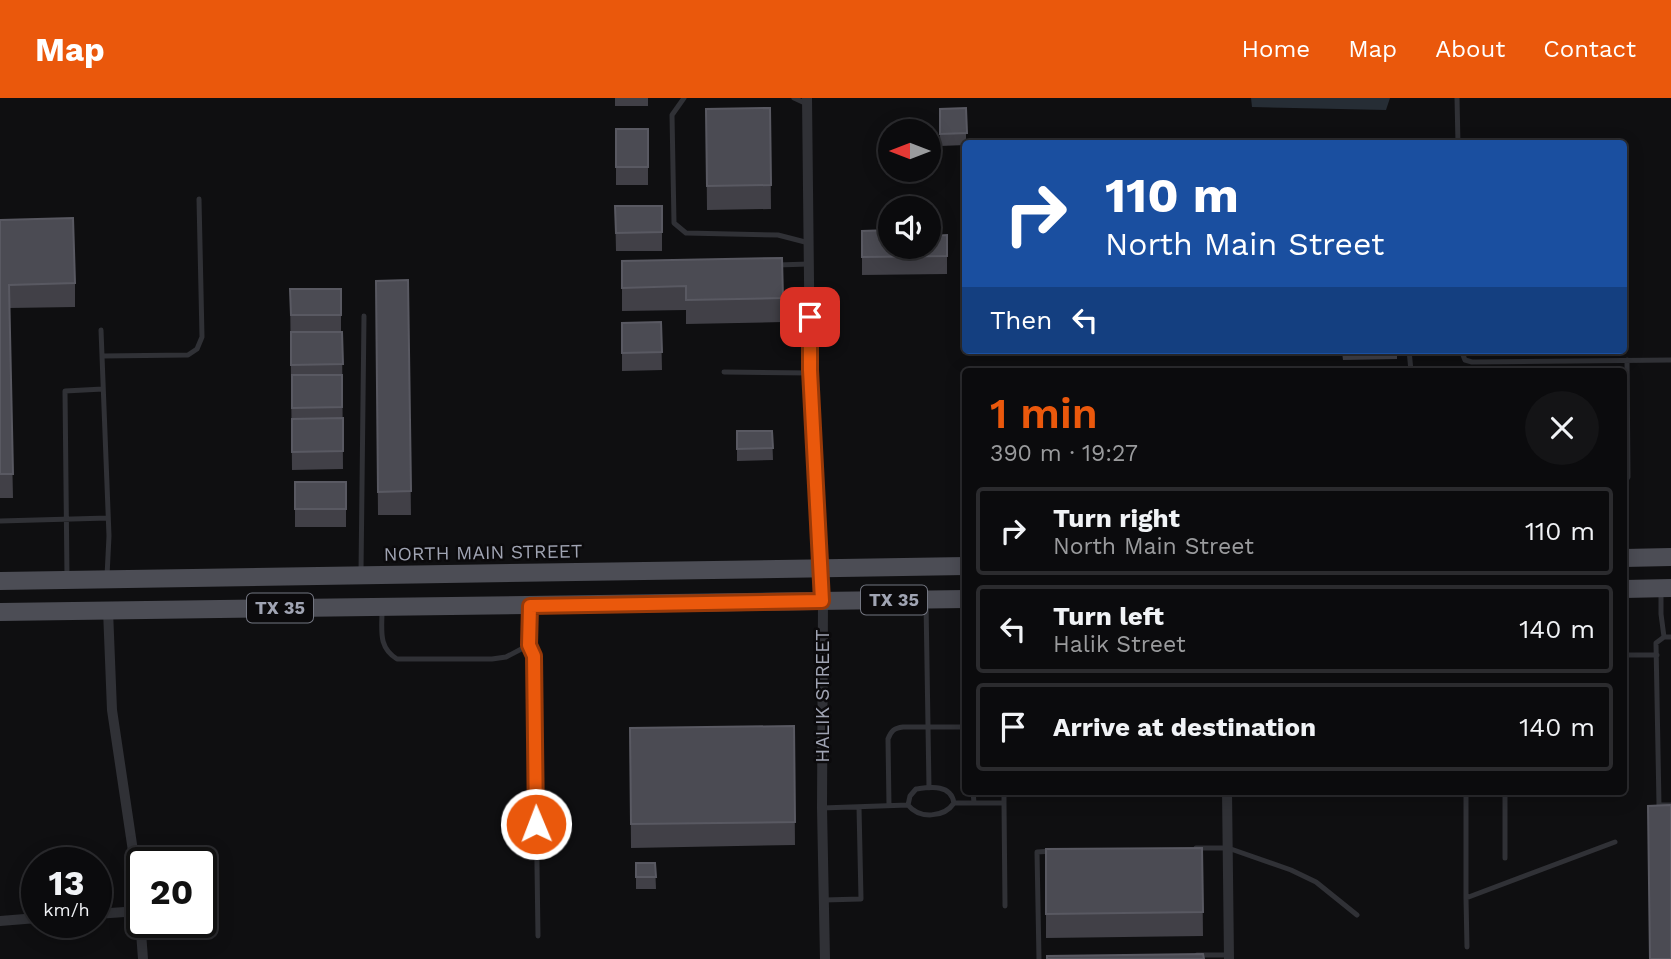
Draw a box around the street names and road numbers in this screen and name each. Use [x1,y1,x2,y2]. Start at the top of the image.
street label: NORTH MAIN STREET [384,539,582,566]
road number: TX 35 [861,586,927,614]
road number: TX 35 [247,594,313,622]
street label: HALIK STREET [811,629,834,763]

